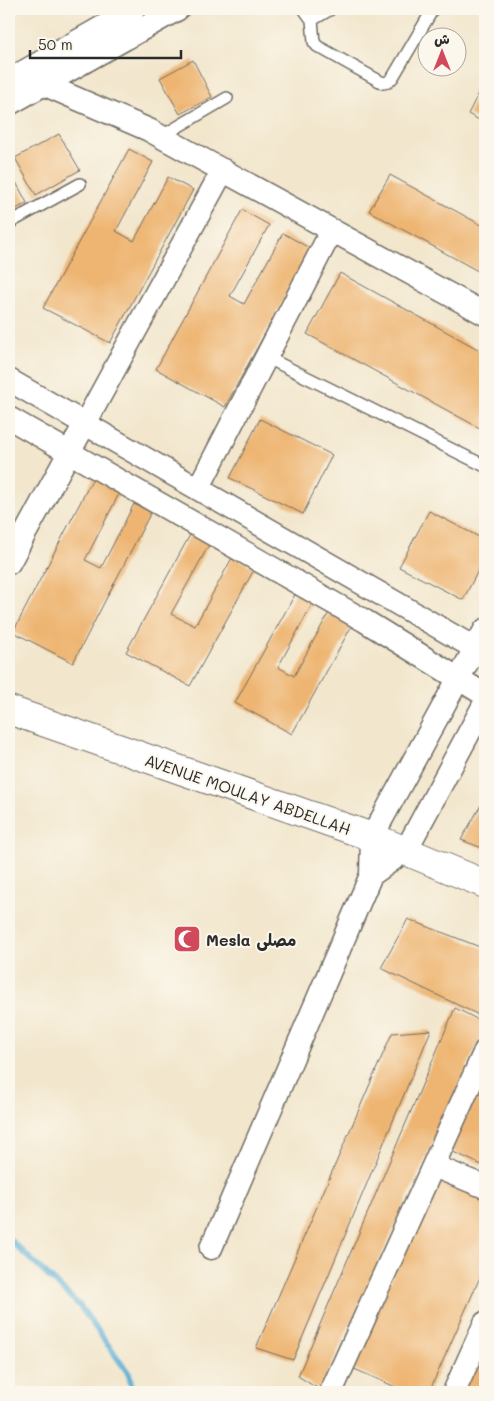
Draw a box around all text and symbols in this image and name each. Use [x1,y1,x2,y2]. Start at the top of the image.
scale bar [30,28,181,60]
north arrow [416,28,466,78]
text: ش [434,29,450,48]
text: 50 m [38,34,73,54]
street label: AVENUE MOULAY ABDELLAH [142,749,354,839]
mosque icon: Mesla مصلى [172,924,202,954]
place label: Mesla مصلى [206,929,296,951]

